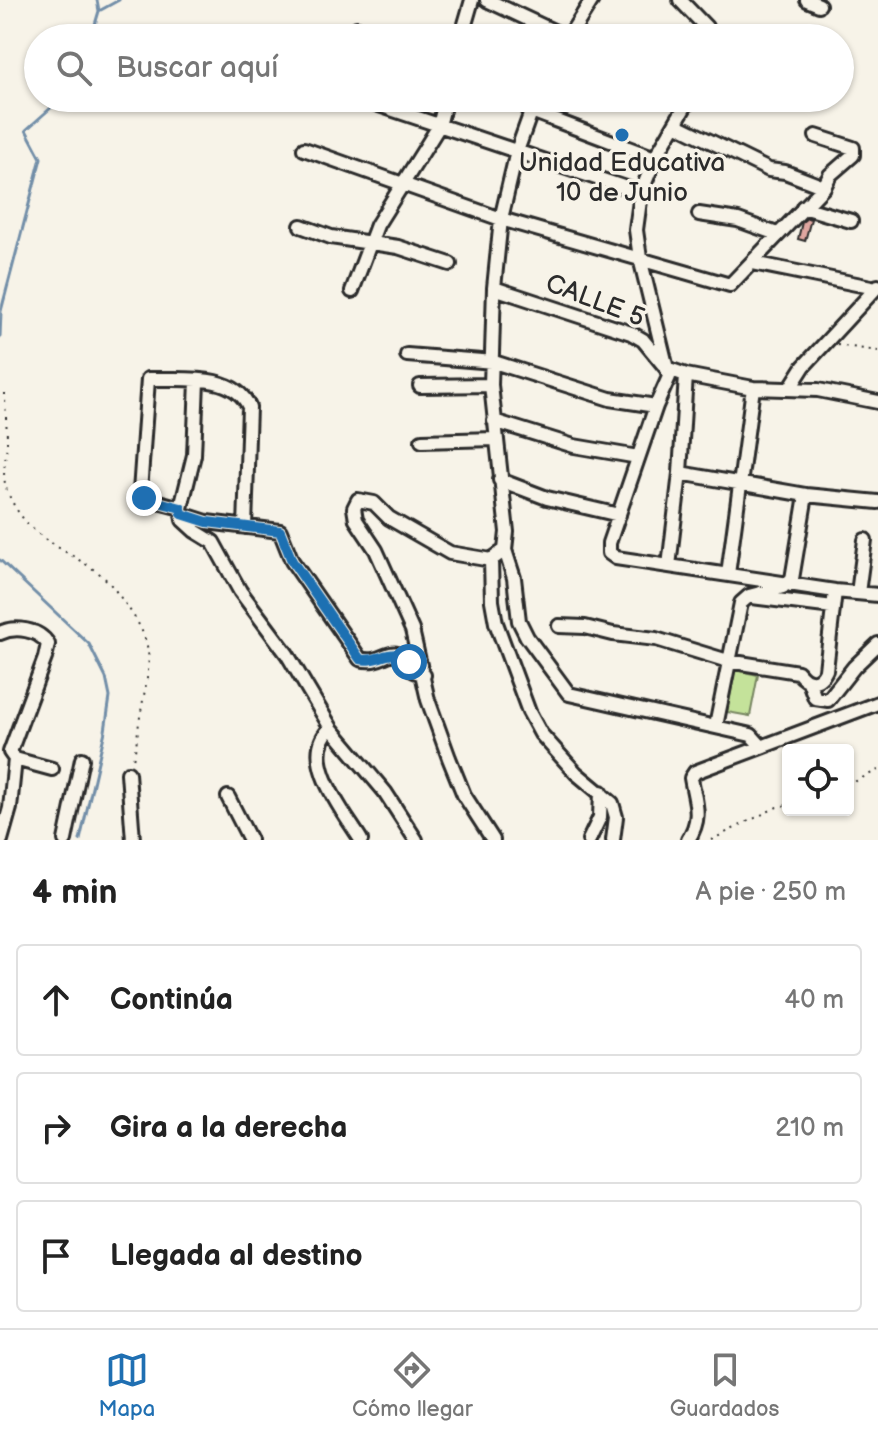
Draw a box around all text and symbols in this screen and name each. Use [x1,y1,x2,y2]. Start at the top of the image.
search box [24,24,854,112]
icon: search [52,46,96,90]
text: Buscar aquí [116,50,278,86]
marker: Unidad Educativa 10 de Junio [613,126,631,144]
place label: Unidad Educativa 10 de Junio [519,148,725,209]
street label: CALLE 5 [541,268,649,334]
route end [126,480,162,516]
route start [391,644,427,680]
map controls [782,744,854,816]
button: locate [782,744,854,816]
text: 4 min [32,872,118,913]
text: A pie · 250 m [696,877,846,908]
icon: ahead [34,978,78,1022]
text: Continúa [110,982,233,1018]
text: 40 m [784,985,844,1016]
icon: right [34,1106,78,1150]
text: Gira a la derecha [110,1110,347,1146]
text: 210 m [775,1113,844,1144]
icon: arrive [34,1234,78,1278]
text: Llegada al destino [110,1238,363,1274]
tab: Mapa [98,1348,155,1423]
tab: Cómo llegar [352,1348,473,1423]
tab: Guardados [670,1348,780,1423]

